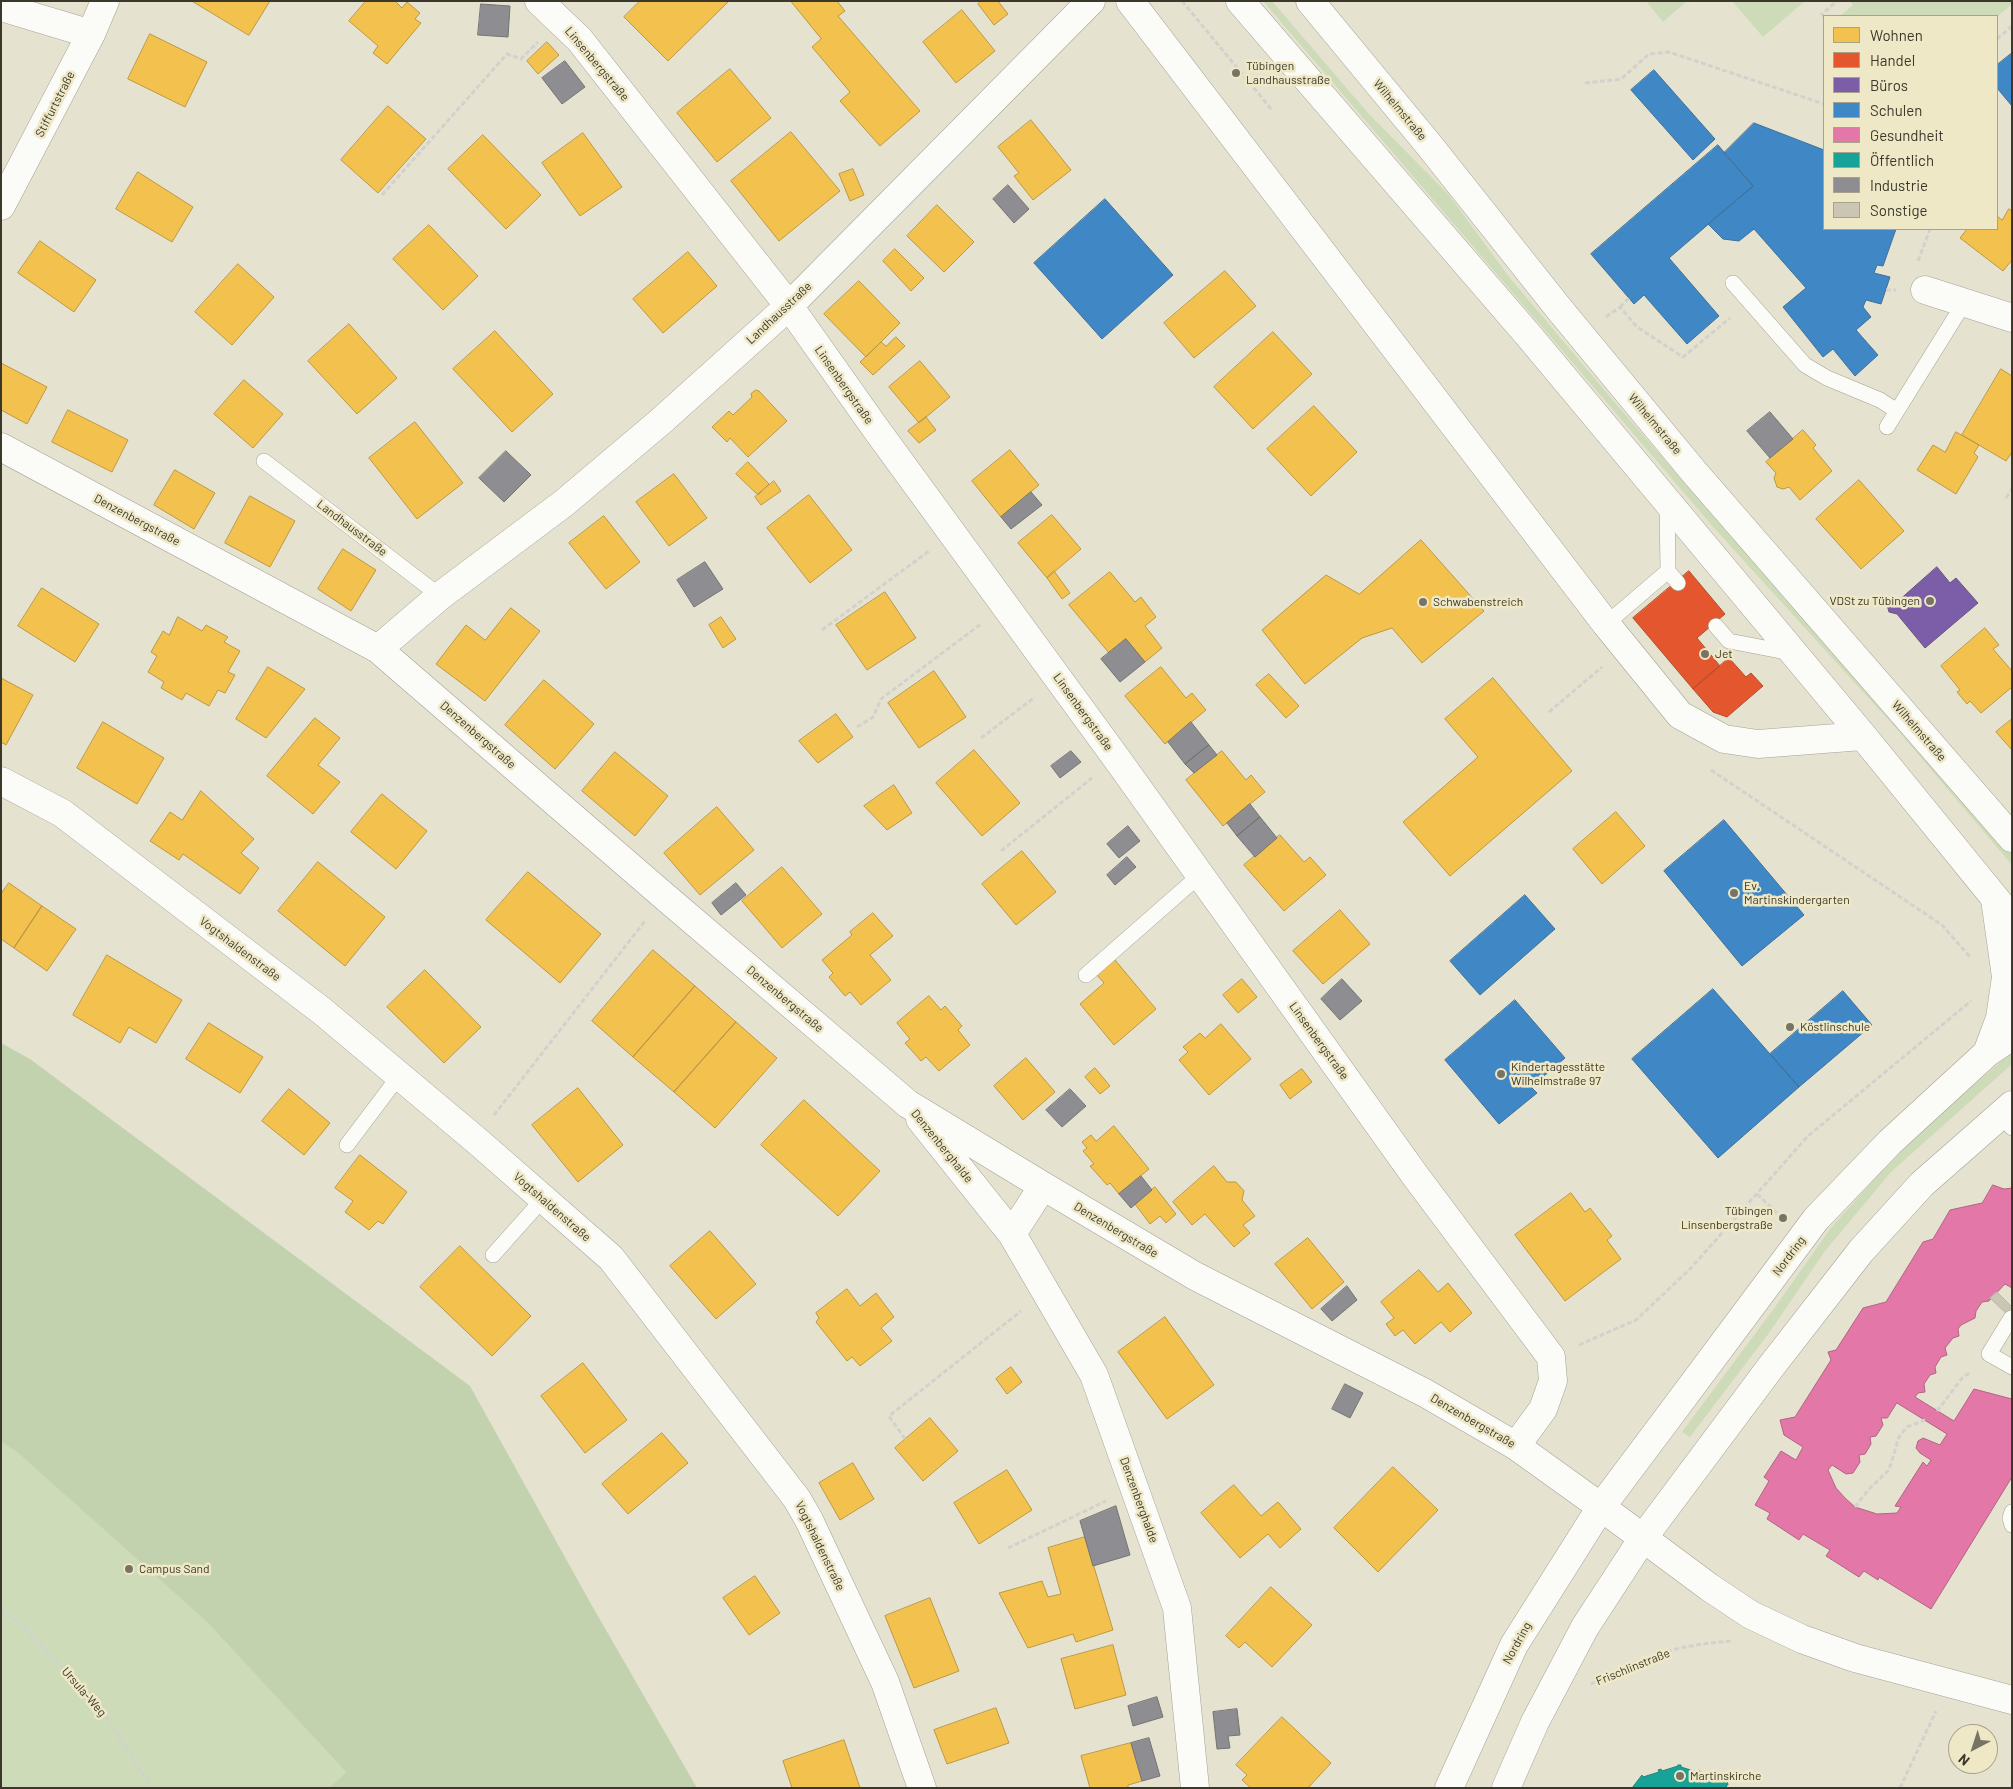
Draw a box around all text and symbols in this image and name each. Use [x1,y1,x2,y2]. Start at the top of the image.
legend [1823,15,1998,230]
street label: Linsenbergstraße [562,24,632,104]
text: Wohnen [1870,26,1923,44]
text: Handel [1870,51,1915,69]
place label: Tübingen Landhausstraße [1246,59,1330,87]
marker: Tübingen Landhausstraße [1230,67,1242,79]
street label: Stiffurtstraße [32,69,78,139]
street label: Wilhelmstraße [1370,76,1430,144]
text: Büros [1870,76,1908,94]
text: Schulen [1870,101,1922,119]
text: Gesundheit [1870,126,1944,144]
text: Öffentlich [1870,151,1934,169]
text: Industrie [1870,176,1928,194]
text: Sonstige [1870,201,1928,219]
street label: Landhausstraße [743,279,815,347]
street label: Linsenbergstraße [812,343,876,427]
street label: Wilhelmstraße [1625,390,1685,458]
street label: Denzenbergstraße [91,491,183,549]
street label: Landhausstraße [314,497,390,559]
place label: VDSt zu Tübingen [1830,594,1920,608]
place label: Schwabenstreich [1433,595,1523,609]
marker: VDSt zu Tübingen [1924,595,1936,607]
marker: Schwabenstreich [1417,596,1429,608]
place label: Jet [1715,647,1733,661]
marker: Jet [1699,648,1711,660]
street label: Linsenbergstraße [1050,671,1116,753]
street label: Denzenbergstraße [437,698,519,772]
street label: Wilhelmstraße [1889,698,1949,764]
place label: Ev. Martinskindergarten [1744,879,1850,907]
marker: Ev. Martinskindergarten [1728,887,1740,899]
street label: Vogtshaldenstraße [197,914,283,984]
street label: Denzenbergstraße [744,963,826,1035]
street label: Linsenbergstraße [1286,1000,1352,1082]
place label: Köstlinschule [1800,1020,1870,1034]
marker: Köstlinschule [1784,1021,1796,1033]
place label: Kindertagesstätte Wilhelmstraße 97 [1511,1060,1605,1088]
marker: Kindertagesstätte Wilhelmstraße 97 [1495,1068,1507,1080]
street label: Denzenberghalde [908,1106,976,1186]
street label: Vogtshaldenstraße [510,1169,594,1245]
street label: Denzenbergstraße [1071,1199,1161,1261]
place label: Tübingen Linsenbergstraße [1681,1204,1773,1232]
marker: Tübingen Linsenbergstraße [1777,1212,1789,1224]
street label: Nordring [1769,1233,1809,1279]
street label: Denzenbergstraße [1428,1391,1518,1451]
street label: Denzenberghalde [1117,1455,1161,1545]
street label: Vogtshaldenstraße [792,1499,848,1593]
place label: Campus Sand [139,1562,210,1576]
marker: Campus Sand [123,1563,135,1575]
street label: Nordring [1500,1619,1534,1667]
street label: Frischlinstraße [1594,1646,1672,1688]
street label: Ursula-Weg [59,1664,109,1720]
north arrow [1948,1724,1998,1774]
text: N [1955,1751,1973,1770]
place label: Martinskirche [1690,1769,1761,1783]
marker: Martinskirche [1674,1770,1686,1782]

